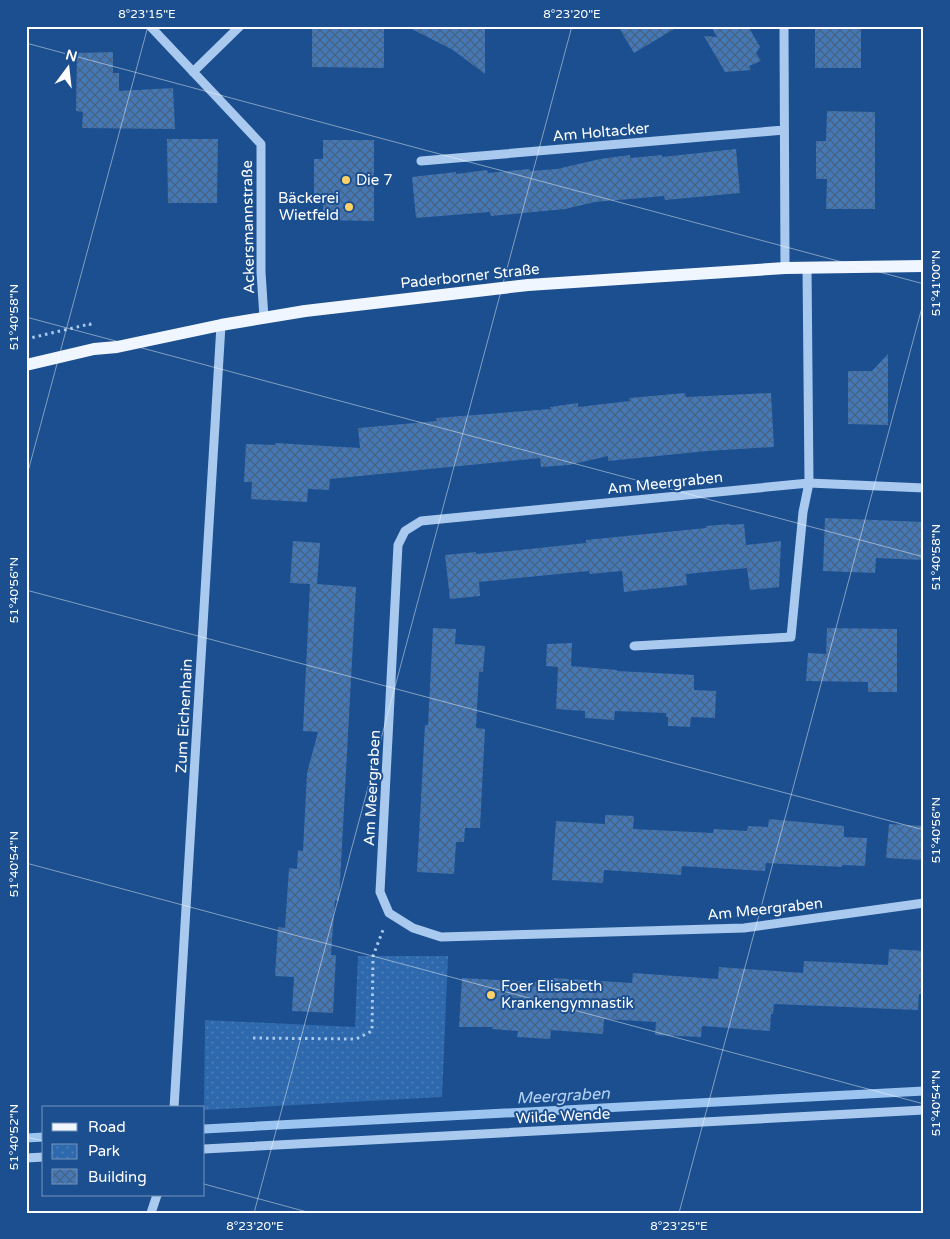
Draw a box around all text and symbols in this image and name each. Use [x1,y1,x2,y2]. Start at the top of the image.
text: 8°23'15"E [118,7,176,21]
text: 8°23'20"E [543,7,601,21]
north arrow [42,42,92,92]
text: N [64,46,79,66]
street label: Am Holtacker [552,119,650,145]
street label: Ackersmannstraße [238,160,258,294]
place label: Die 7 [356,171,393,189]
marker: Die 7 [340,174,352,186]
place label: Bäckerei Wietfeld [278,189,339,224]
marker: Bäckerei Wietfeld [343,201,355,213]
text: 51°41'00"N [929,250,943,316]
street label: Paderborner Straße [400,260,540,292]
text: 51°40'58"N [7,284,21,350]
street label: Am Meergraben [606,468,724,498]
text: 51°40'58"N [929,524,943,590]
text: 51°40'56"N [7,557,21,623]
street label: Zum Eichenhain [172,658,196,774]
street label: Am Meergraben [360,729,384,847]
text: 51°40'56"N [929,797,943,863]
text: 51°40'54"N [7,831,21,897]
street label: Am Meergraben [706,894,824,924]
place label: Foer Elisabeth Krankengymnastik [501,977,634,1012]
marker: Foer Elisabeth Krankengymnastik [485,989,497,1001]
text: 51°40'54"N [929,1070,943,1136]
water label: Meergraben [516,1084,611,1108]
text: 51°40'52"N [7,1104,21,1170]
street label: Wilde Wende [515,1105,611,1127]
legend [42,1106,205,1196]
text: Road [88,1118,126,1136]
text: Park [88,1142,120,1160]
text: Building [88,1168,147,1186]
text: 8°23'20"E [226,1219,284,1233]
text: 8°23'25"E [650,1219,708,1233]

